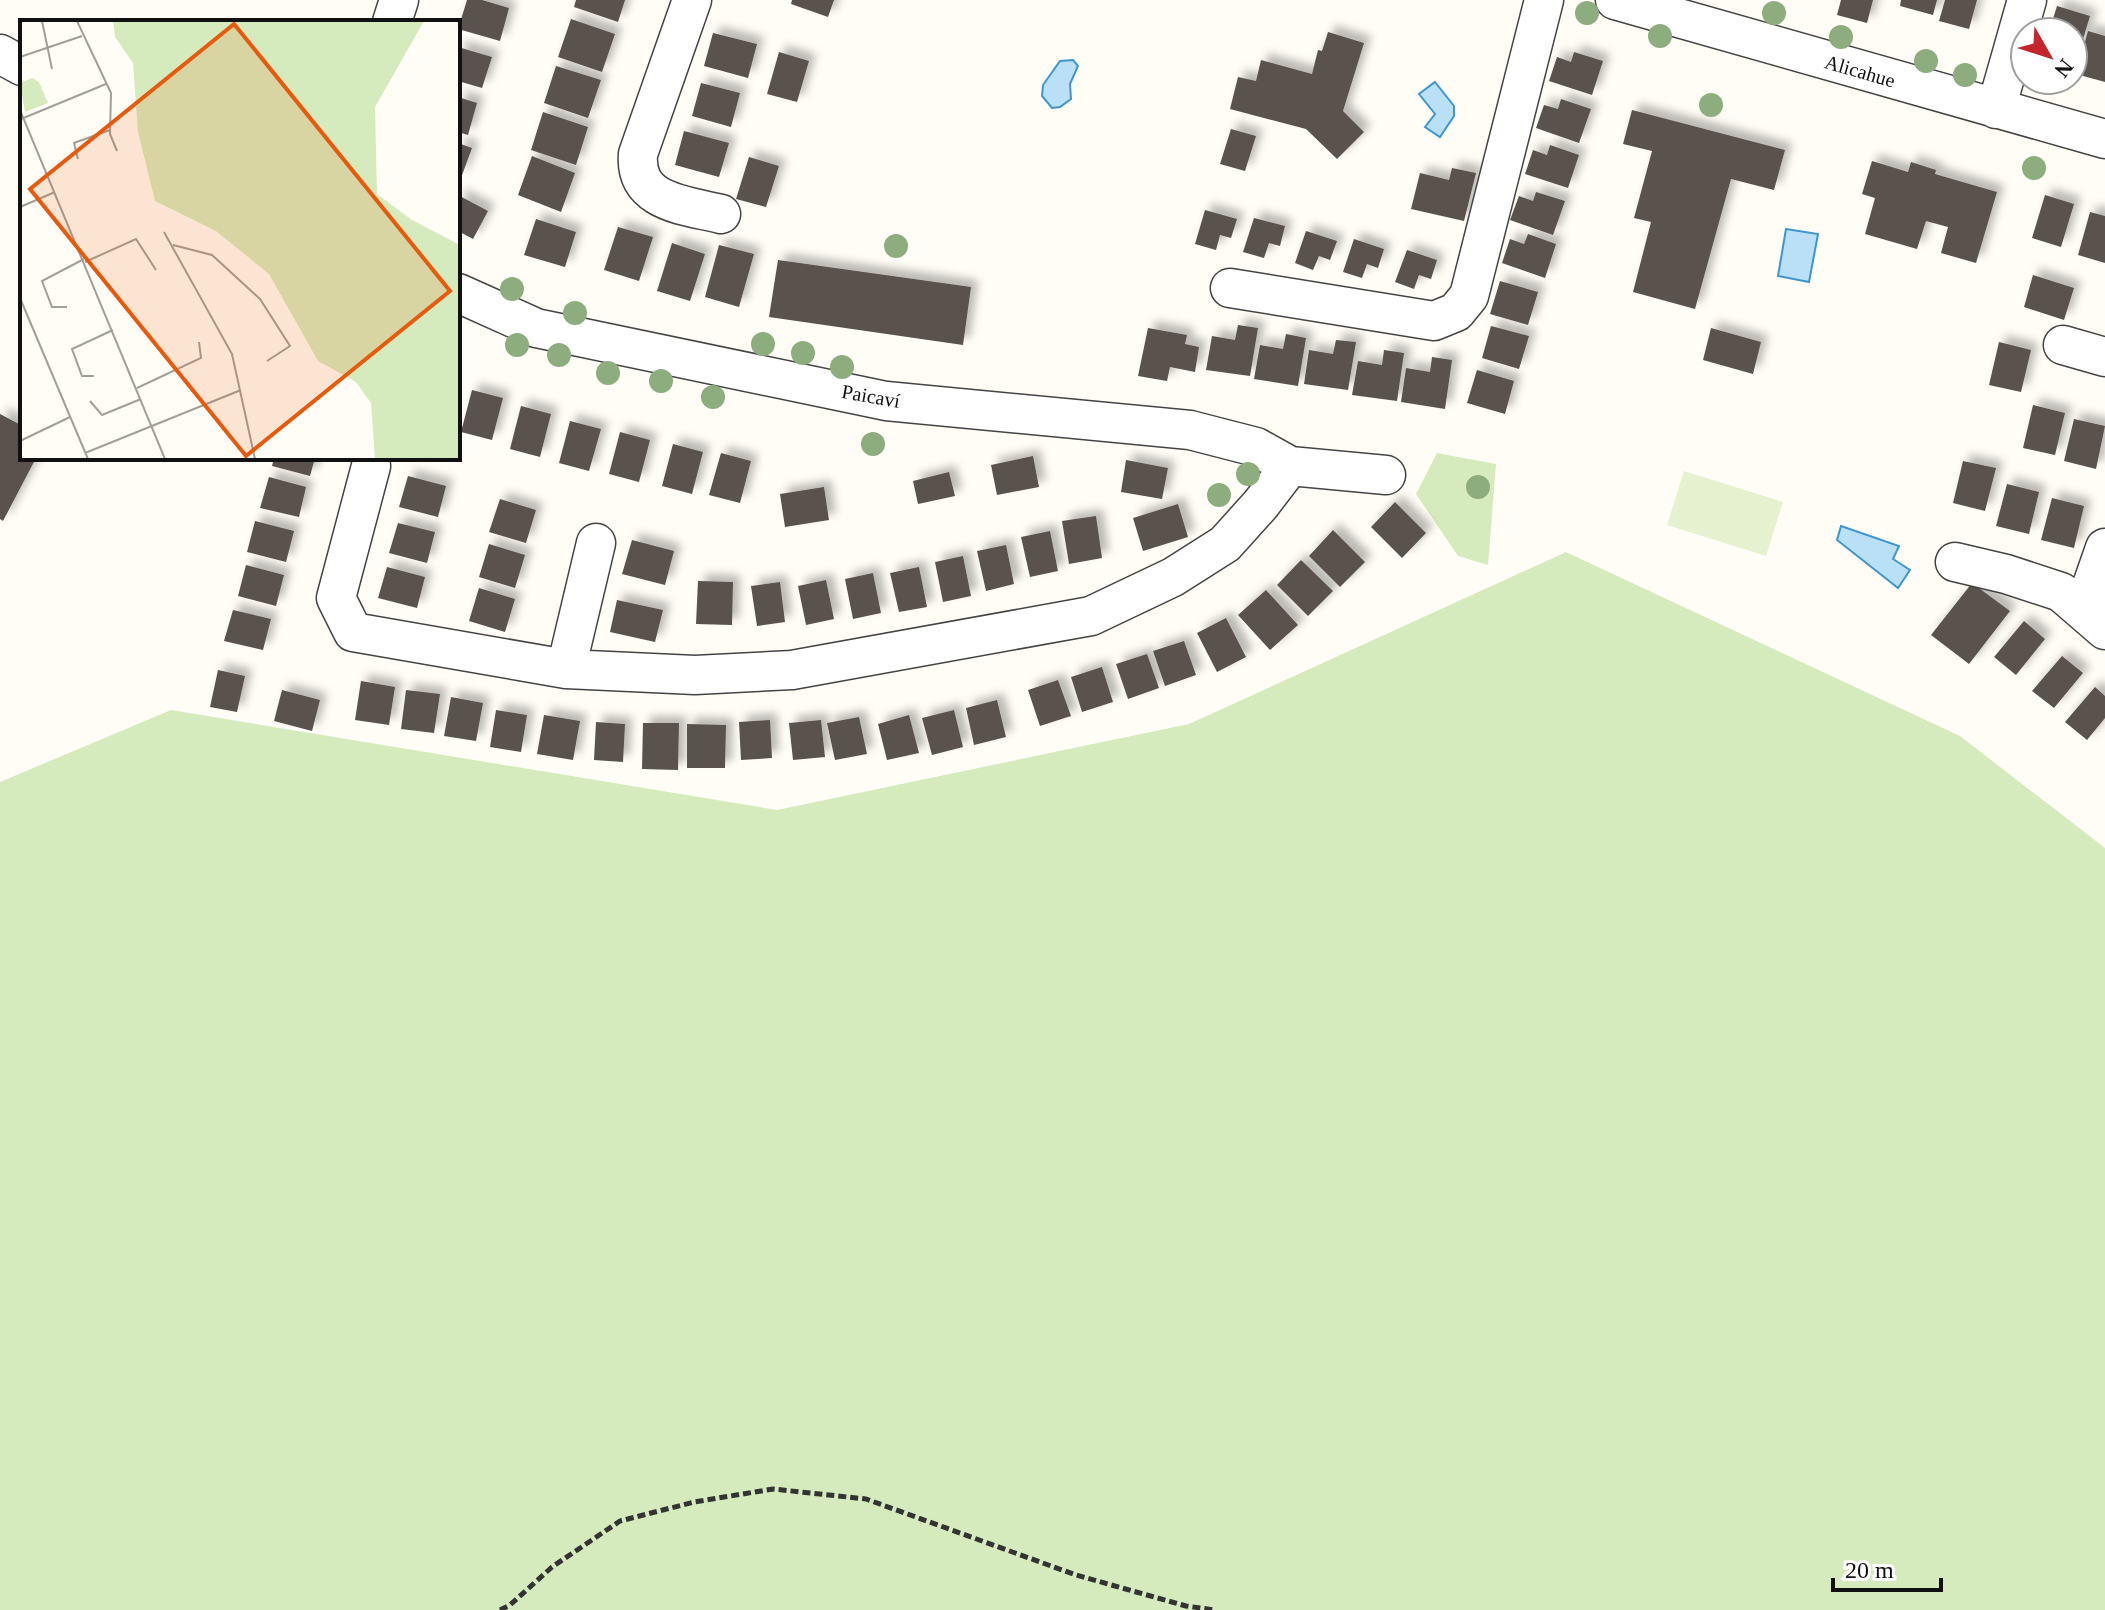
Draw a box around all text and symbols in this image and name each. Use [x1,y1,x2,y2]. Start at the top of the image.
north arrow [2009,16,2089,96]
inset map [20,20,460,460]
street label: Alicahue [1822,50,1898,92]
text: N [2049,54,2079,82]
street label: Paicaví [840,380,902,412]
scale bar [1833,1542,1941,1592]
text: 20 m [1845,1557,1894,1583]

